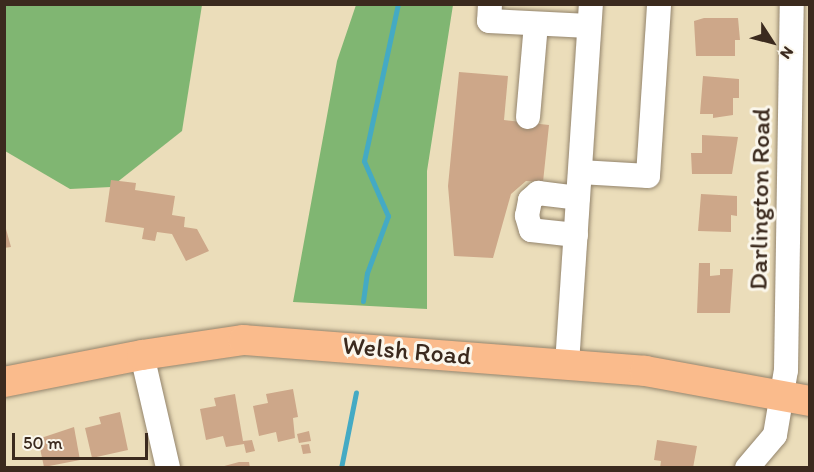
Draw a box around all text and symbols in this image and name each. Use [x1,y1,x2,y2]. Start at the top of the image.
north arrow [742,12,802,72]
text: N [776,43,798,63]
street label: Darlington Road [743,107,777,291]
street label: Welsh Road [342,330,472,372]
scale bar [15,421,152,459]
text: 50 m [23,432,63,454]

